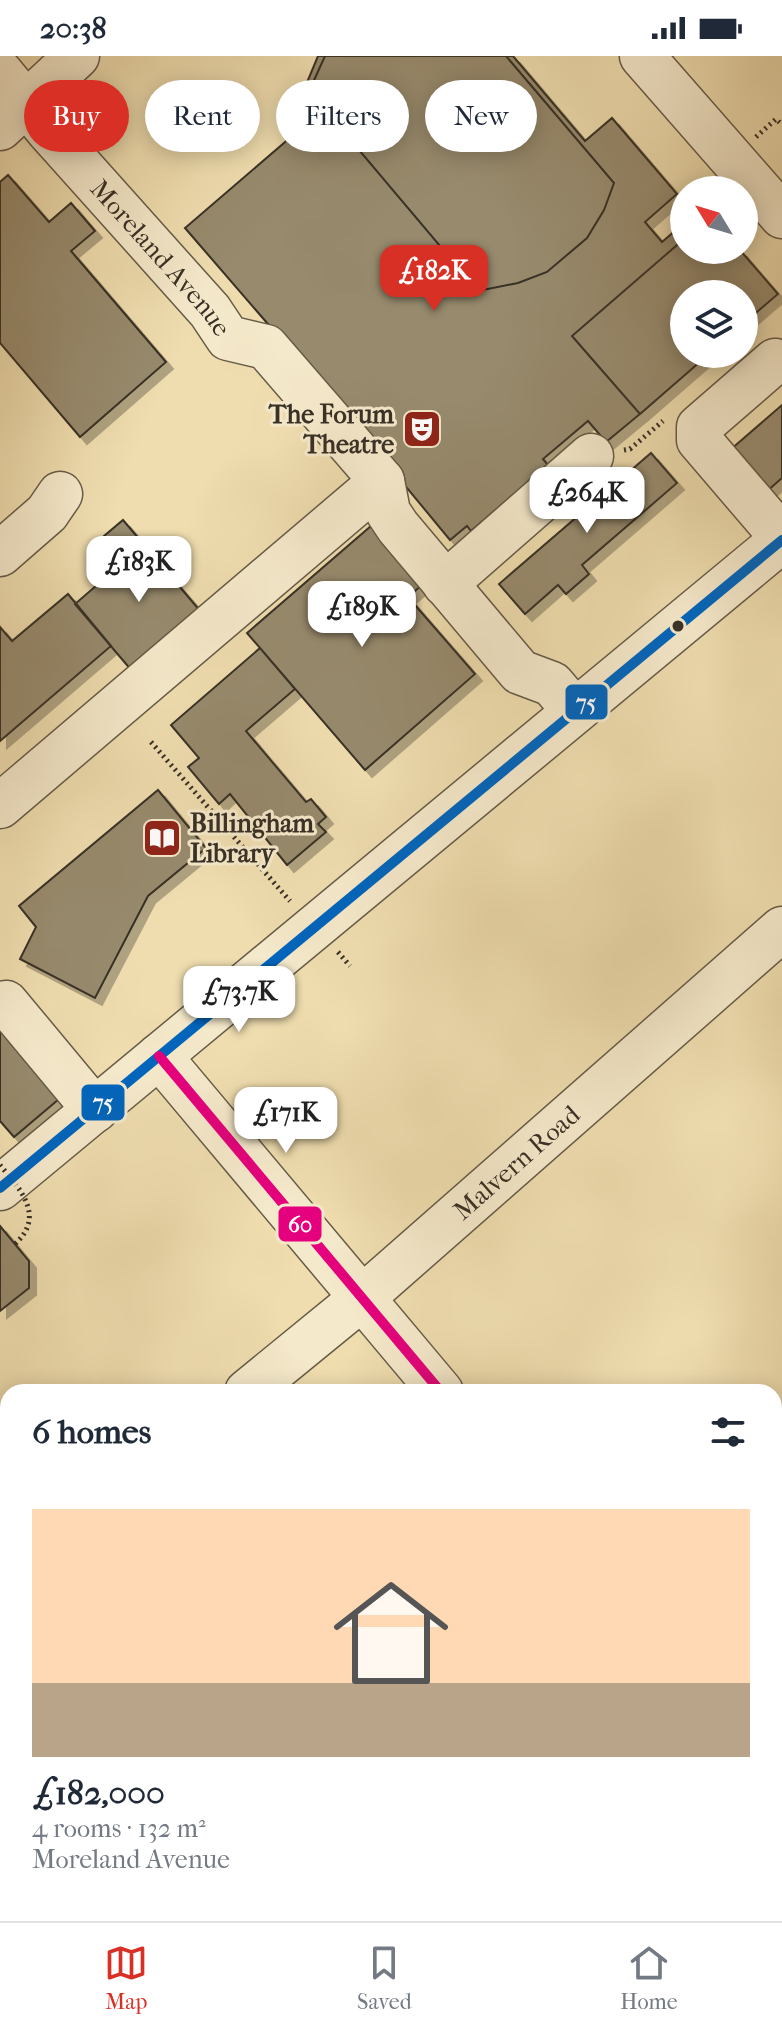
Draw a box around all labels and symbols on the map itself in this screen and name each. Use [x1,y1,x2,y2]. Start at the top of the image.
street label: Moreland Avenue [84,173,237,342]
north arrow [670,176,758,264]
pin: £182K [378,245,490,313]
place label: The Forum Theatre [268,399,394,460]
theatre icon: The Forum Theatre [401,408,443,450]
pin: £264K [531,467,643,535]
pin: £183K [83,536,195,604]
pin: £189K [306,581,418,649]
unlabelled marker [670,618,686,634]
line badge: 75 [564,683,609,721]
text: 75 [575,690,597,716]
place label: Billingham Library [190,808,314,869]
library icon: Billingham Library [141,817,183,859]
pin: £73.7K [174,966,304,1034]
line badge: 75 [80,1083,126,1122]
pin: £171K [230,1087,342,1155]
text: 75 [92,1090,114,1116]
street label: Malvern Road [447,1099,587,1226]
line badge: 60 [277,1205,323,1243]
text: 60 [288,1212,312,1238]

